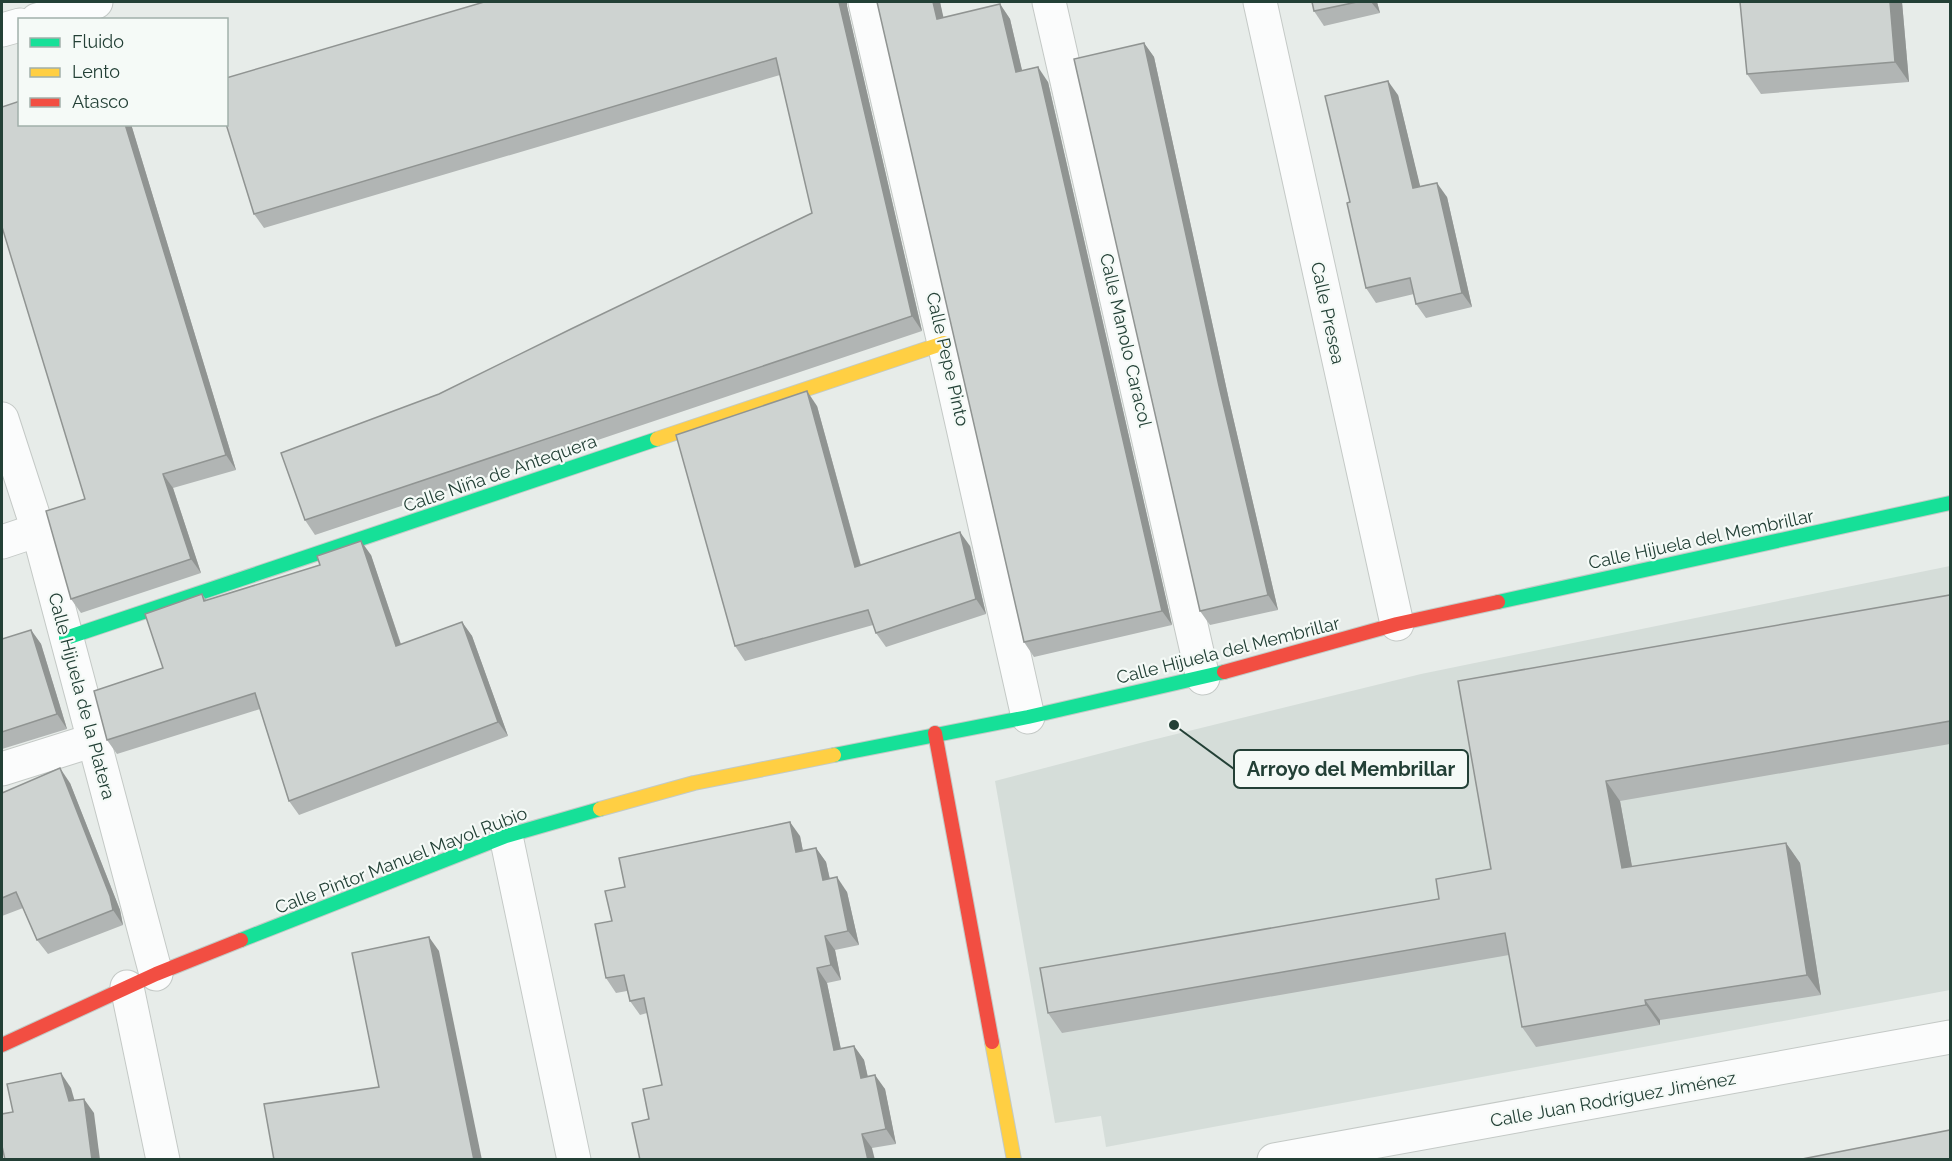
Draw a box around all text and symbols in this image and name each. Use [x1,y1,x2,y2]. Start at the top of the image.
legend [18,18,228,126]
text: Fluido [72,31,124,52]
text: Lento [72,61,120,82]
text: Atasco [72,91,129,112]
street label: Calle Manolo Caracol [1096,251,1156,429]
street label: Calle Presea [1307,260,1349,366]
street label: Calle Pepe Pinto [922,290,974,428]
street label: Calle Niña de Antequera [401,430,599,516]
street label: Calle Hijuela del Membrillar [1587,505,1816,573]
street label: Calle Hijuela de la Platera [44,590,120,802]
street label: Calle Hijuela del Membrillar [1114,612,1343,688]
callout: Arroyo del Membrillar [1234,750,1468,788]
text: Arroyo del Membrillar [1247,757,1456,781]
street label: Calle Pintor Manuel Mayol Rubio [272,802,530,918]
street label: Calle Juan Rodríguez Jiménez [1489,1067,1738,1131]

